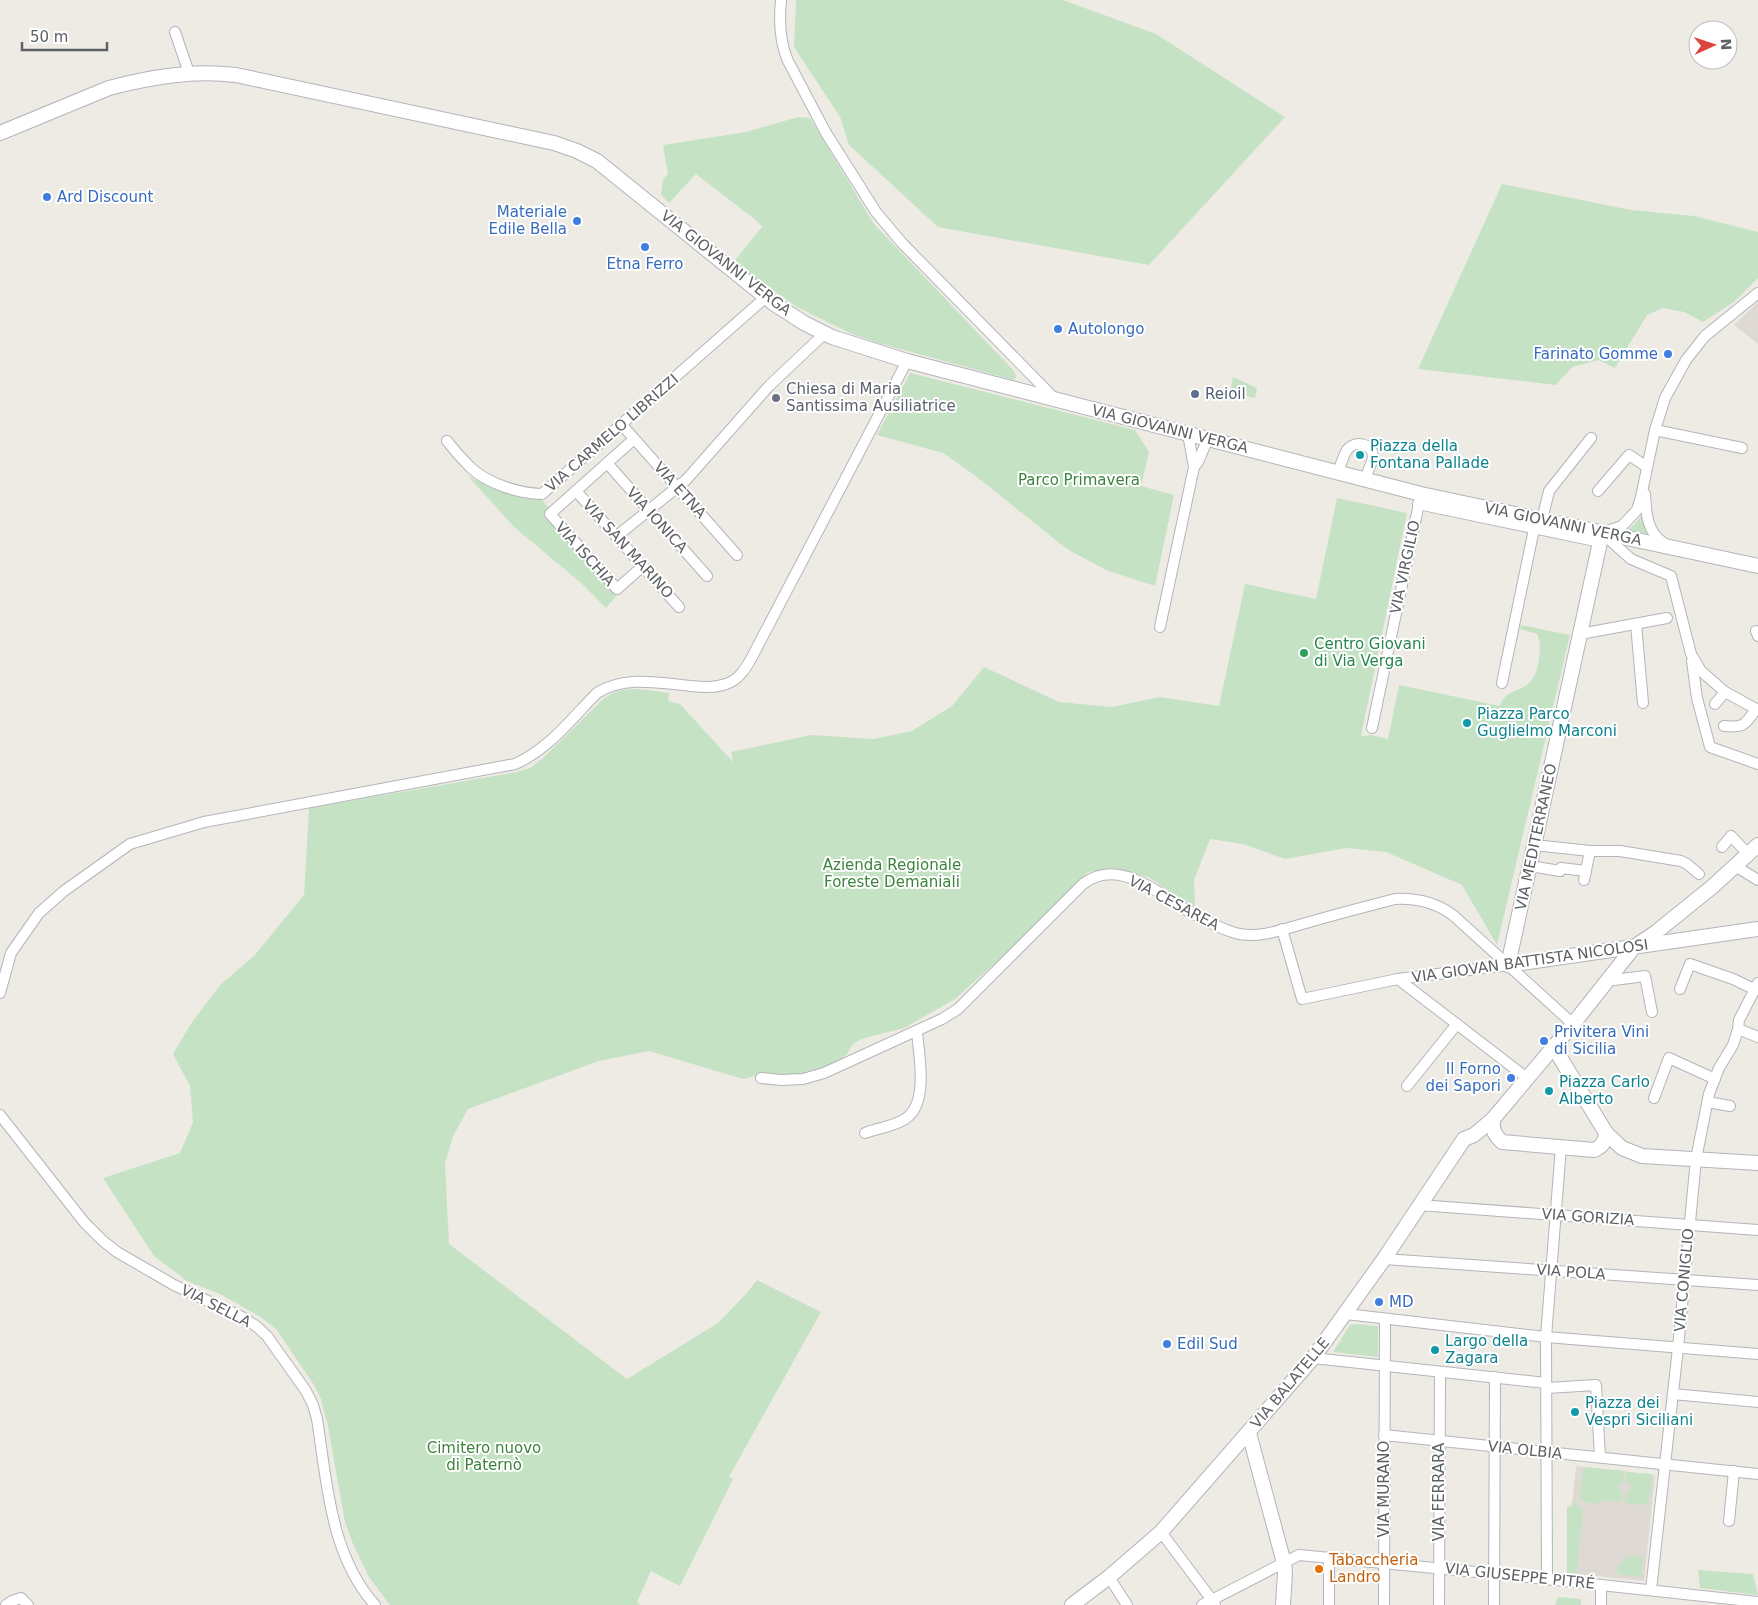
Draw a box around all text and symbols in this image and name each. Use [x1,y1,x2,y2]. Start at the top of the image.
scale bar [22,20,108,52]
north arrow [1688,20,1738,70]
text: 50 m [30,28,68,46]
text: N [1718,38,1734,51]
place label: Ard Discount [57,188,153,206]
marker: Ard Discount [41,191,53,203]
place label: Materiale Edile Bella [489,203,567,238]
street label: VIA GIOVANNI VERGA [657,206,795,320]
marker: Materiale Edile Bella [571,215,583,227]
marker: Etna Ferro [639,241,651,253]
place label: Etna Ferro [607,255,683,273]
place label: Autolongo [1068,320,1144,338]
marker: Autolongo [1052,323,1064,335]
place label: Farinato Gomme [1533,345,1658,363]
marker: Farinato Gomme [1662,348,1674,360]
street label: VIA CARMELO LIBRIZZI [542,370,682,496]
place label: Chiesa di Maria Santissima Ausiliatrice [786,380,956,415]
place label: Reioil [1205,385,1246,403]
marker: Reioil [1189,388,1201,400]
marker: Chiesa di Maria Santissima Ausiliatrice [770,392,782,404]
street label: VIA GIOVANNI VERGA [1090,401,1251,457]
place label: Piazza della Fontana Pallade [1370,437,1489,472]
marker: Piazza della Fontana Pallade [1354,449,1366,461]
street label: VIA ETNA [650,458,711,523]
park label: Parco Primavera [1018,471,1140,489]
street label: VIA IONICA [623,483,692,557]
street label: VIA SAN MARINO [579,496,677,602]
street label: VIA GIOVANNI VERGA [1483,499,1644,550]
street label: VIA ISCHIA [552,518,619,590]
street label: VIA VIRGILIO [1386,518,1424,616]
place label: Centro Giovani di Via Verga [1314,635,1426,670]
marker: Centro Giovani di Via Verga [1298,647,1310,659]
place label: Piazza Parco Guglielmo Marconi [1477,705,1617,740]
marker: Piazza Parco Guglielmo Marconi [1461,717,1473,729]
street label: VIA MEDITERRANEO [1512,762,1560,912]
park label: Azienda Regionale Foreste Demaniali [823,856,961,891]
street label: VIA CESAREA [1126,872,1223,935]
street label: VIA GIOVAN BATTISTA NICOLOSI [1411,935,1649,987]
place label: Privitera Vini di Sicilia [1554,1023,1649,1058]
marker: Privitera Vini di Sicilia [1538,1035,1550,1047]
place label: Il Forno dei Sapori [1426,1060,1501,1095]
marker: Il Forno dei Sapori [1505,1072,1517,1084]
place label: Piazza Carlo Alberto [1559,1073,1650,1108]
marker: Piazza Carlo Alberto [1543,1085,1555,1097]
street label: VIA GORIZIA [1541,1205,1636,1229]
street label: VIA CONIGLIO [1671,1227,1697,1333]
street label: VIA POLA [1536,1261,1607,1283]
street label: VIA SELLA [178,1281,255,1332]
place label: MD [1389,1293,1414,1311]
marker: MD [1373,1296,1385,1308]
place label: Largo della Zagara [1445,1332,1528,1367]
street label: VIA BALATELLE [1247,1334,1333,1432]
place label: Edil Sud [1177,1335,1238,1353]
marker: Edil Sud [1161,1338,1173,1350]
marker: Largo della Zagara [1429,1344,1441,1356]
place label: Piazza dei Vespri Siciliani [1585,1394,1693,1429]
marker: Piazza dei Vespri Siciliani [1569,1406,1581,1418]
street label: VIA OLBIA [1487,1437,1564,1463]
park label: Cimitero nuovo di Paternò [427,1439,541,1474]
street label: VIA MURANO [1375,1441,1393,1537]
street label: VIA FERRARA [1430,1442,1448,1541]
place label: Tabaccheria Landro [1328,1551,1418,1586]
street label: VIA GIUSEPPE PITRÉ [1444,1558,1596,1593]
marker: Tabaccheria Landro [1313,1563,1325,1575]

